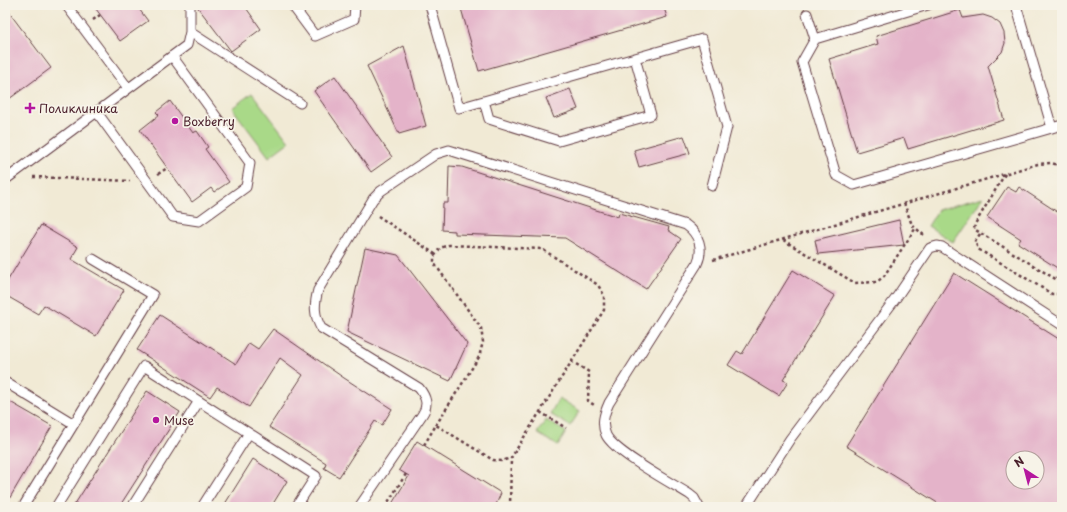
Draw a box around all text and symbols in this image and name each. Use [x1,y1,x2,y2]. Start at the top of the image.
place label: Поликлиника [39,99,118,117]
marker: Поликлиника [24,102,36,114]
place label: Boxberry [183,112,235,130]
marker: Boxberry [170,116,180,126]
place label: Muse [164,411,195,429]
marker: Muse [151,415,161,425]
north arrow [1005,450,1045,490]
text: N [1010,452,1028,471]

